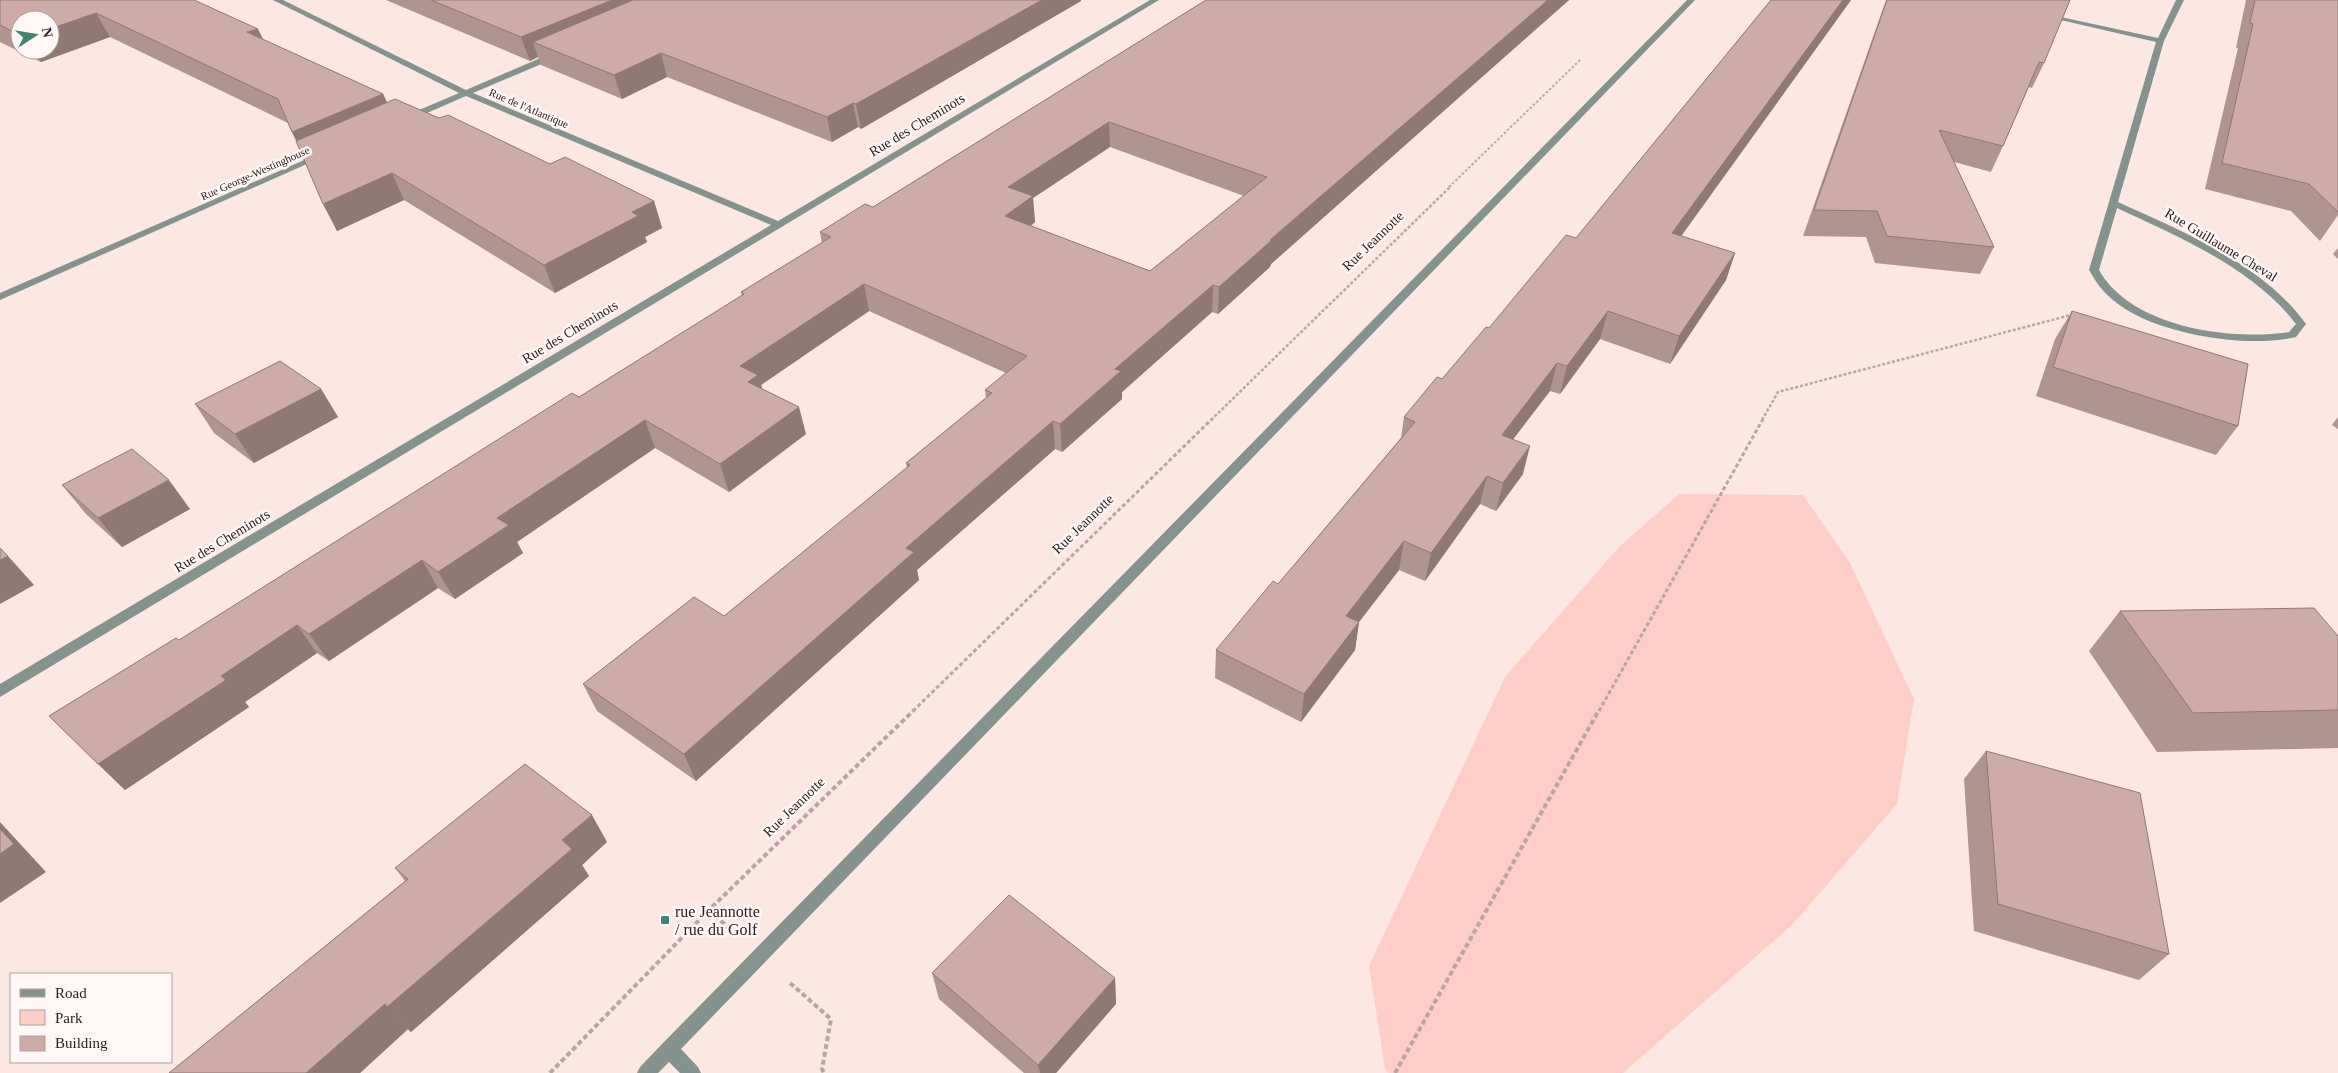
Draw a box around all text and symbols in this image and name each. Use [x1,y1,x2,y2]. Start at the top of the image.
north arrow [10,10,60,60]
text: N [39,26,56,39]
street label: Rue de l'Atlantique [487,86,571,130]
street label: Rue des Cheminots [866,91,968,159]
street label: Rue George-Westinghouse [199,144,311,202]
street label: Rue Guillaume Cheval [2162,206,2280,285]
street label: Rue Jeannotte [1339,208,1407,274]
street label: Rue des Cheminots [519,298,621,366]
street label: Rue Jeannotte [1049,491,1117,557]
street label: Rue des Cheminots [171,507,273,575]
street label: Rue Jeannotte [760,774,828,840]
place label: rue Jeannotte / rue du Golf [675,903,760,938]
marker: rue Jeannotte / rue du Golf [659,914,671,926]
legend [10,973,172,1063]
text: Road [55,985,87,1001]
text: Park [55,1010,83,1026]
text: Building [55,1035,108,1051]

